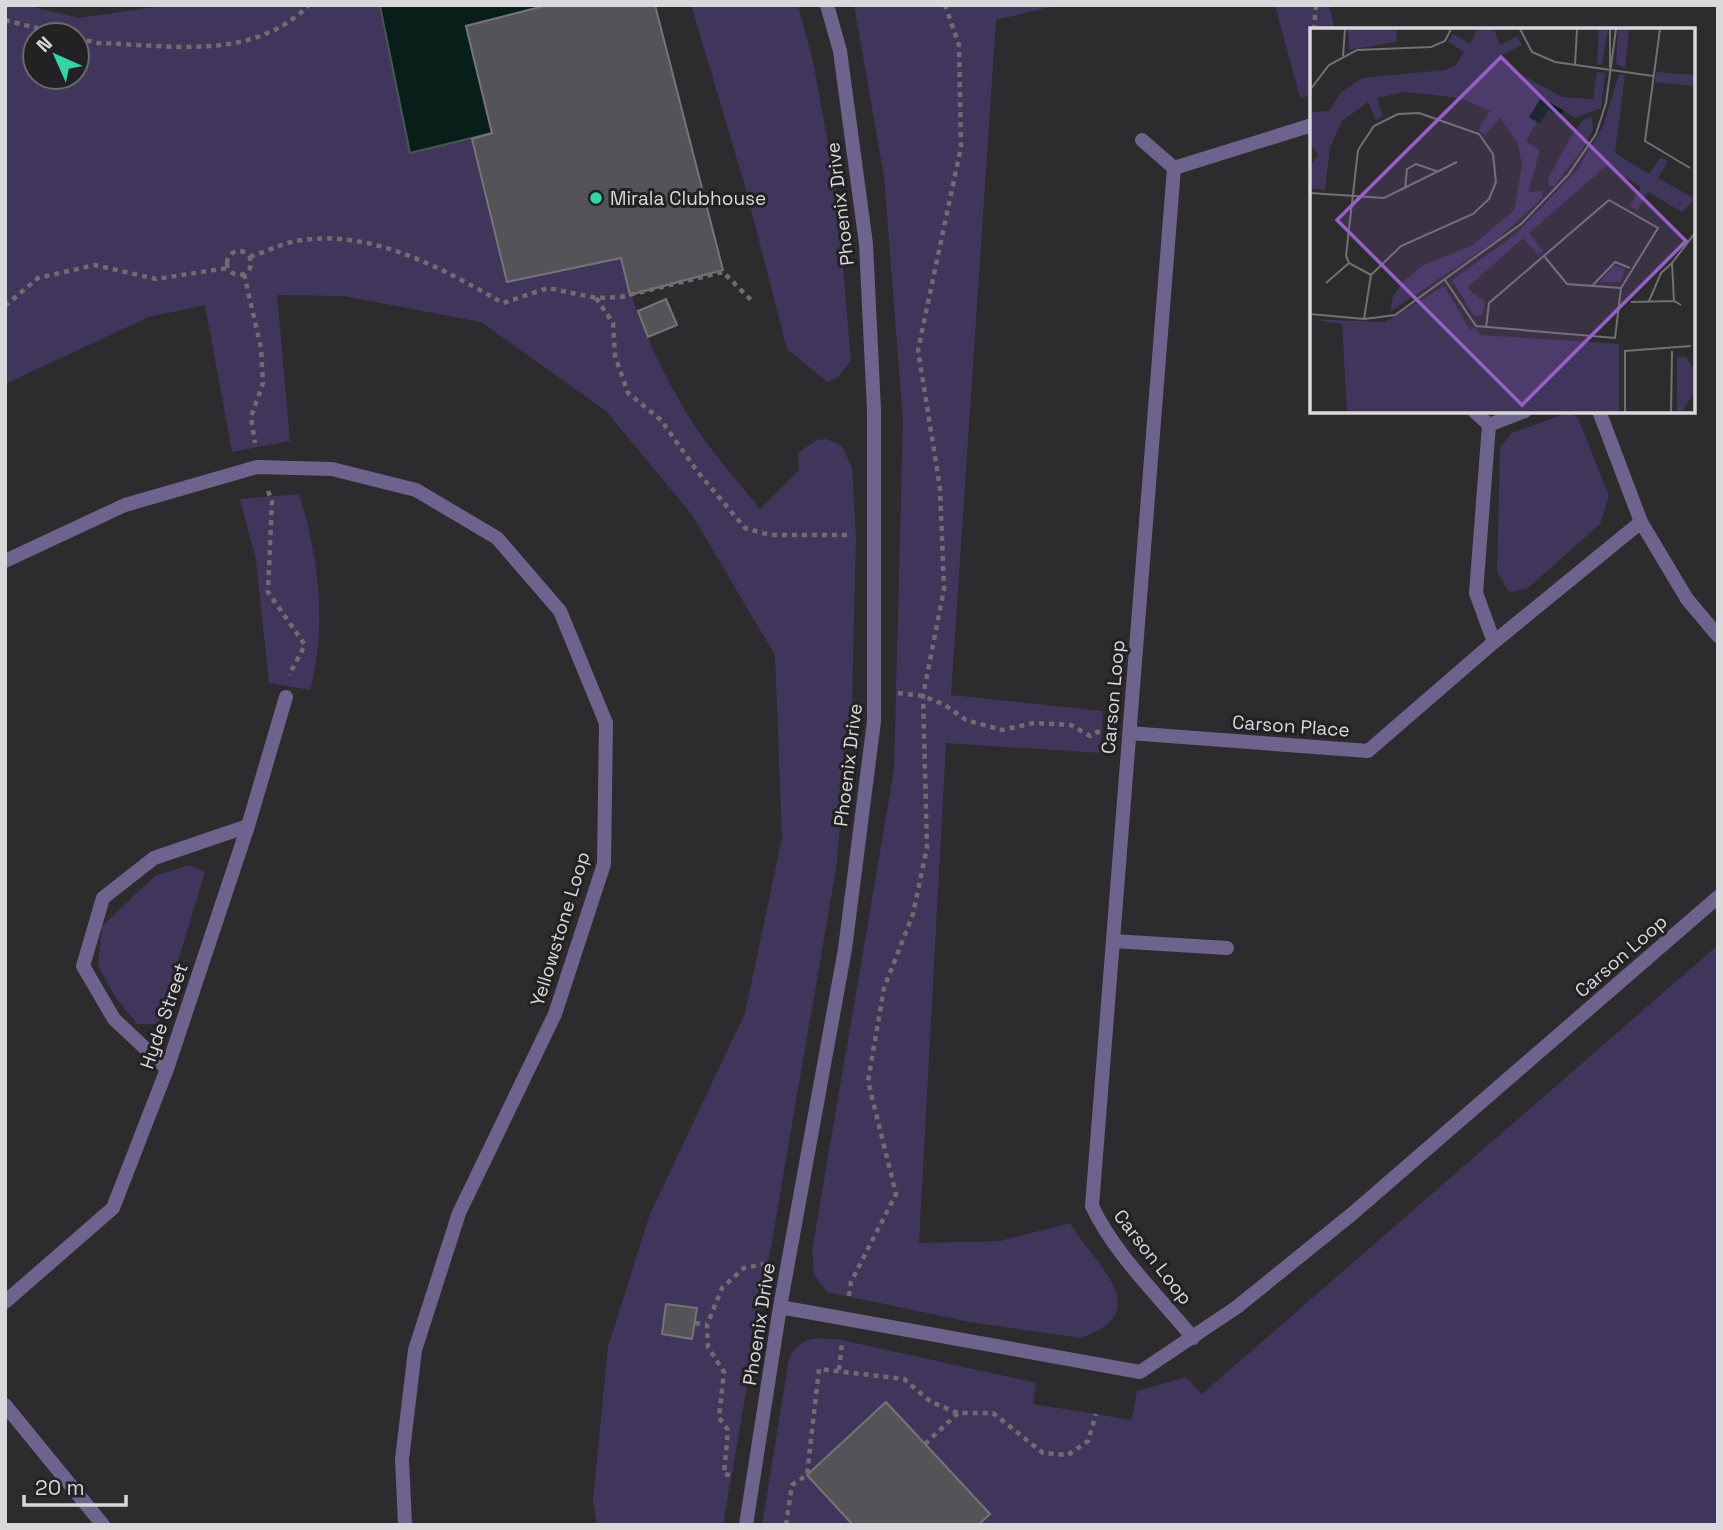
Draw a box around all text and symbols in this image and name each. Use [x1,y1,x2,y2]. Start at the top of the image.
north arrow [21,21,91,91]
inset map [1310,28,1695,413]
text: N [31,31,58,58]
street label: Phoenix Drive [820,141,860,267]
place label: Mirala Clubhouse [610,186,766,211]
marker: Mirala Clubhouse [588,190,604,206]
street label: Carson Loop [1096,639,1130,755]
street label: Phoenix Drive [828,702,868,828]
street label: Carson Place [1231,709,1351,743]
street label: Yellowstone Loop [525,848,595,1010]
street label: Carson Loop [1570,909,1672,1003]
street label: Hyde Street [134,960,194,1072]
street label: Carson Loop [1108,1204,1198,1310]
street label: Phoenix Drive [737,1261,781,1387]
scale bar [24,1464,126,1508]
text: 20 m [35,1474,85,1501]

